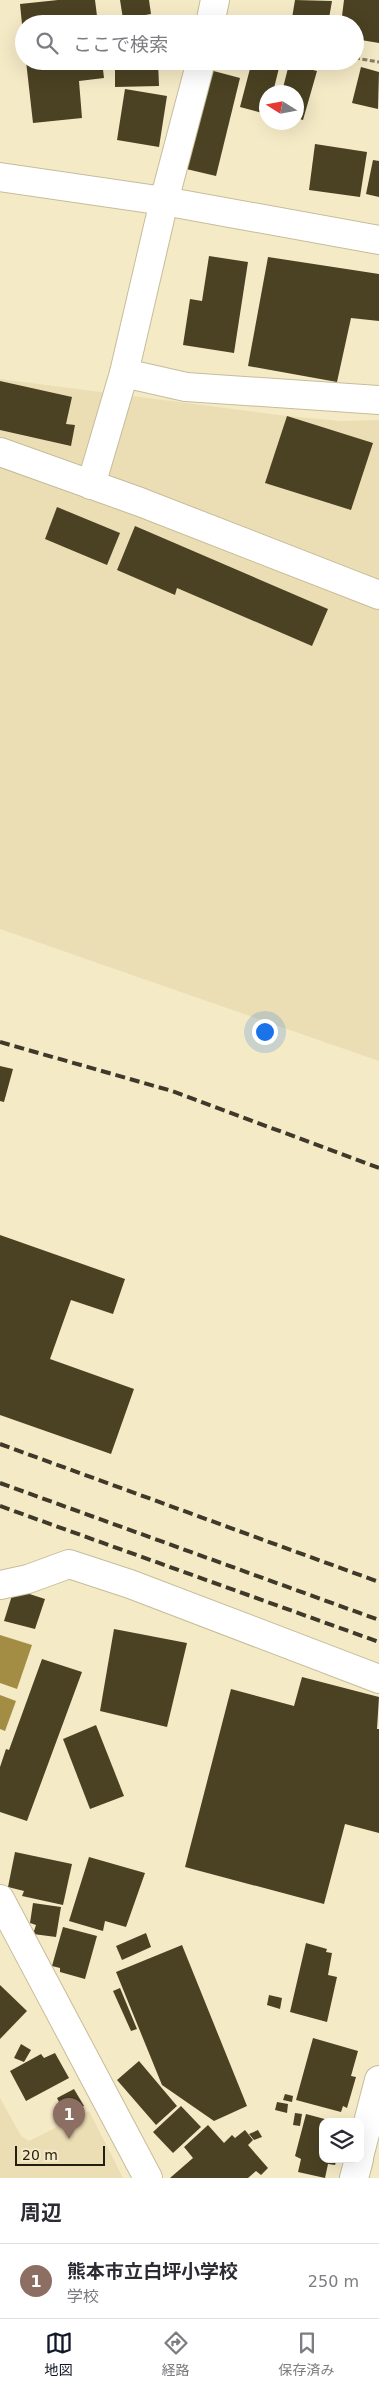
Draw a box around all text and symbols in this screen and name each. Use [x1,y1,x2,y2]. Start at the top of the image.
search box [15,15,364,70]
icon: search [33,29,61,57]
text: ここで検索 [73,33,168,55]
north arrow [259,85,304,130]
your location [252,1019,278,1045]
pin: 1 [53,2098,85,2139]
map controls [319,2118,364,2163]
button: layers [319,2118,364,2163]
scale bar [15,2143,105,2166]
text: 20 m [22,2147,58,2163]
text: 周辺 [20,2201,62,2225]
text: 熊本市立白坪小学校 [67,2260,238,2282]
text: 1 [30,2272,42,2291]
text: 250 m [308,2272,359,2291]
text: 学校 [67,2287,99,2306]
tab: 地図 [45,2329,73,2379]
tab: 経路 [162,2329,190,2379]
tab: 保存済み [279,2329,335,2379]

